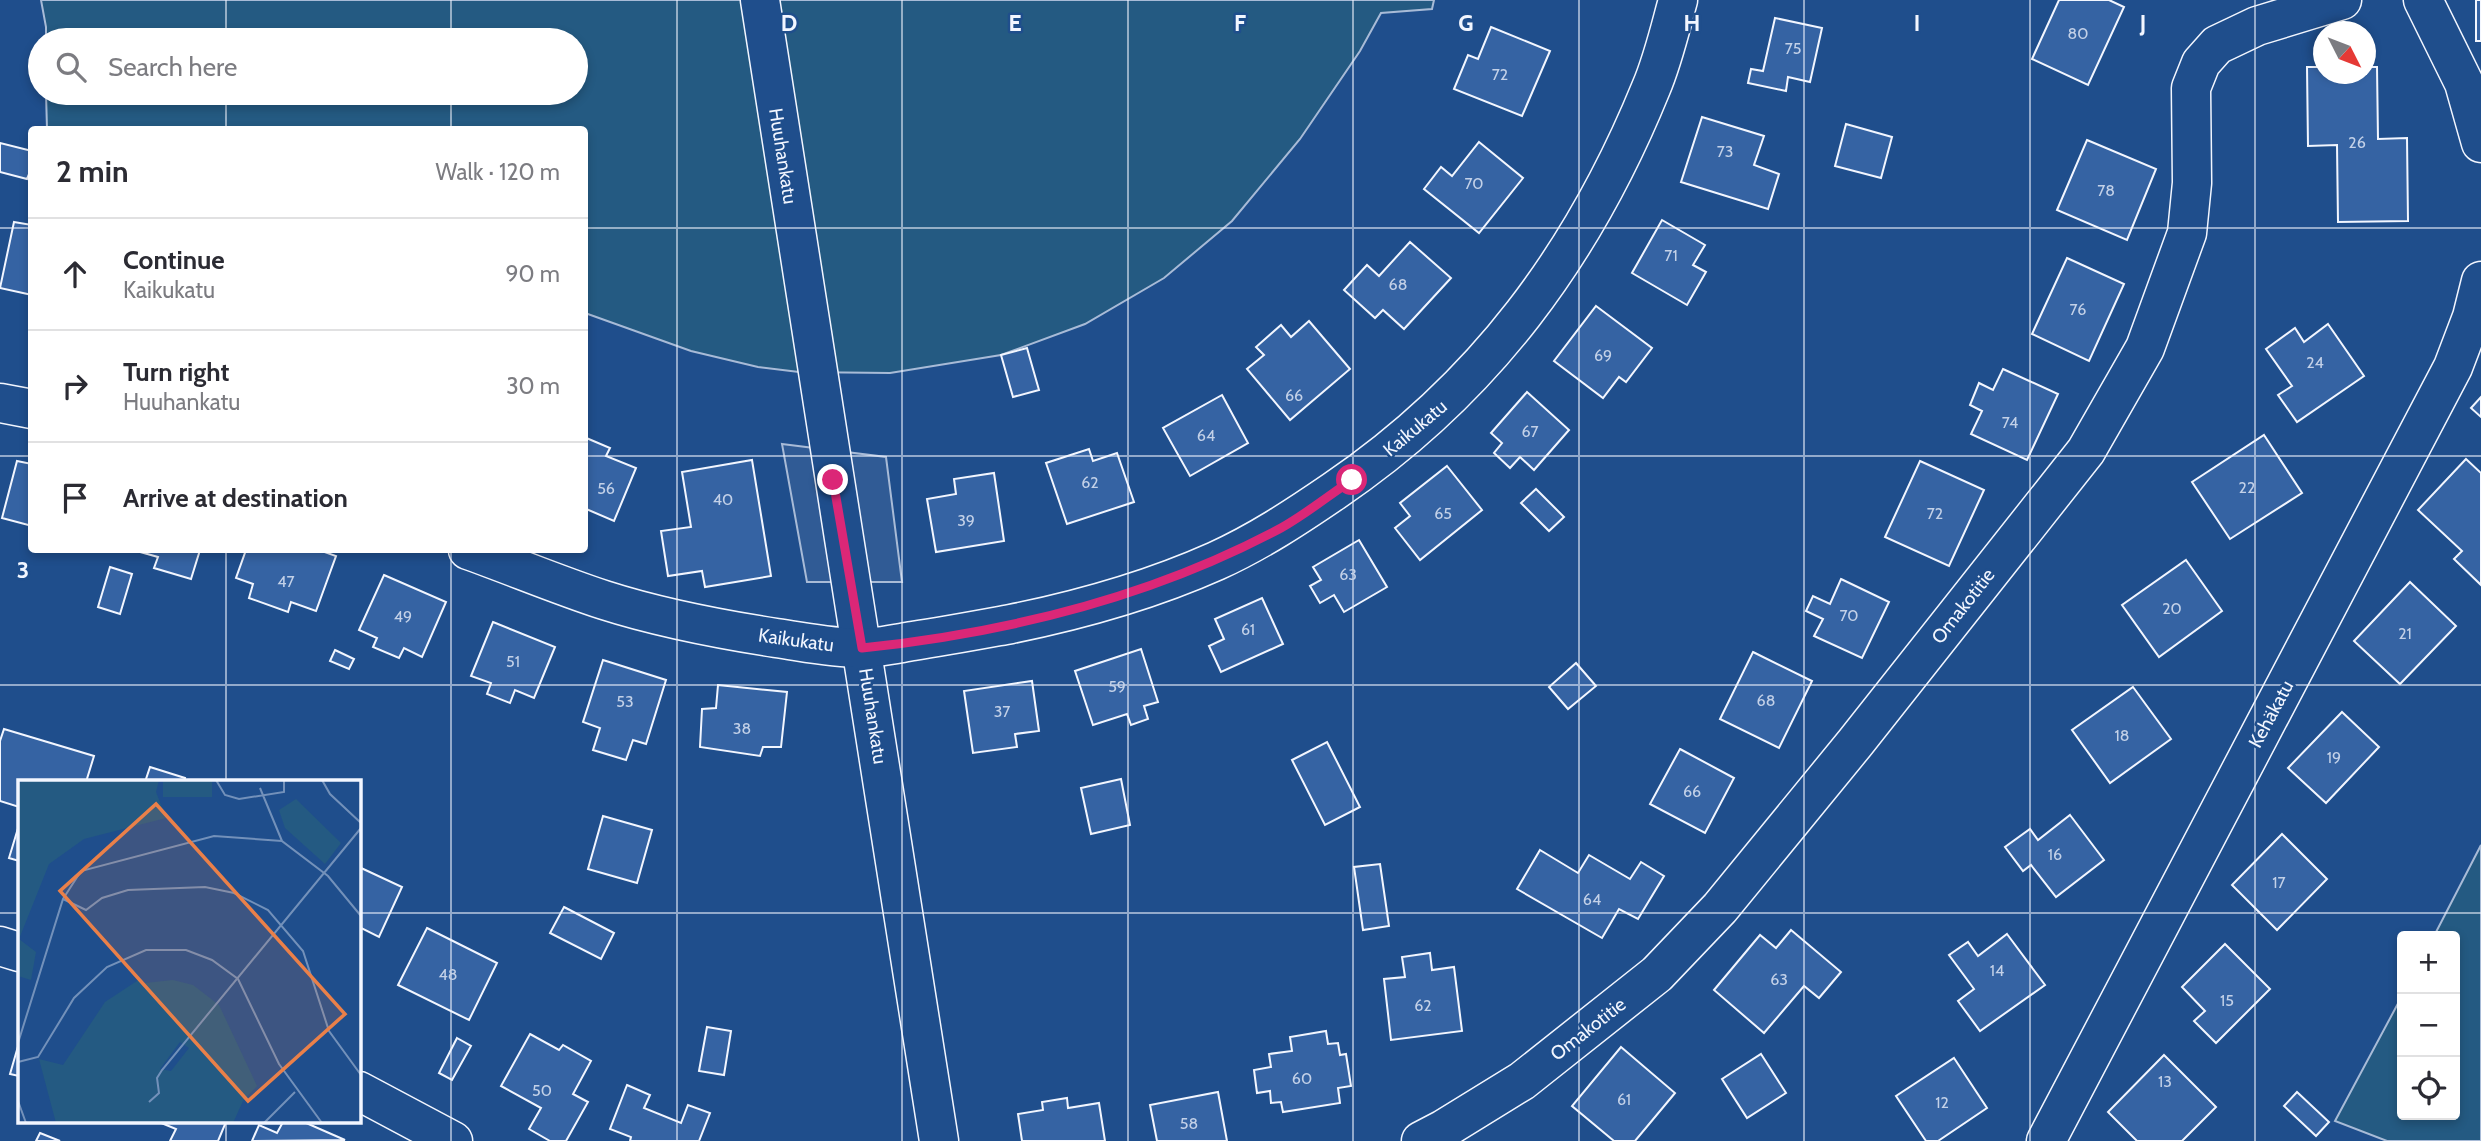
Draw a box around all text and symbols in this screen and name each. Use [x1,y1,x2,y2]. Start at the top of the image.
text: D [781,9,797,37]
text: E [1008,9,1022,37]
text: F [1234,9,1246,37]
text: G [1458,9,1474,37]
text: H [1684,9,1700,37]
text: I [1914,9,1920,37]
text: J [2139,9,2146,37]
north arrow [2313,21,2376,84]
house number: 80 [2068,24,2088,43]
search box [28,28,588,105]
house number: 75 [1785,39,1801,58]
icon: search [52,48,90,86]
text: Search here [108,51,237,83]
house number: 72 [1492,65,1508,84]
street label: Huuhankatu [764,106,802,206]
house number: 26 [2348,133,2366,152]
house number: 73 [1717,142,1733,161]
text: 2 min [56,153,128,190]
text: Walk · 120 m [436,158,560,186]
house number: 70 [1464,174,1484,193]
house number: 78 [2097,181,2115,200]
text: Continue [123,244,225,276]
house number: 71 [1664,246,1678,265]
icon: ahead [56,255,94,293]
text: 90 m [506,260,560,288]
house number: 68 [1389,275,1407,294]
text: Kaikukatu [123,276,215,304]
house number: 76 [2070,300,2086,319]
house number: 69 [1594,346,1612,365]
house number: 24 [2306,353,2324,372]
text: Turn right [123,356,229,388]
icon: right [56,367,94,405]
text: 30 m [506,372,560,400]
house number: 66 [1285,386,1303,405]
text: Huuhankatu [123,388,240,416]
street label: Kaikukatu [1378,395,1452,461]
house number: 74 [2002,413,2018,432]
house number: 67 [1521,422,1539,441]
house number: 64 [1197,426,1215,445]
route end [817,464,848,495]
route start [1336,464,1367,495]
house number: 62 [1081,473,1099,492]
house number: 22 [2239,478,2255,497]
icon: arrive [56,479,94,517]
house number: 56 [597,479,615,498]
text: Arrive at destination [123,482,348,514]
house number: 40 [713,490,733,509]
house number: 65 [1434,504,1452,523]
house number: 72 [1927,504,1943,523]
house number: 39 [957,511,975,530]
text: 3 [17,556,29,584]
street label: Omakotitie [1926,564,2000,648]
house number: 63 [1339,565,1357,584]
house number: 47 [277,572,295,591]
house number: 20 [2162,599,2182,618]
house number: 70 [1839,606,1859,625]
house number: 49 [394,607,412,626]
house number: 61 [1241,620,1255,639]
street label: Kaikukatu [757,623,835,657]
house number: 21 [2398,624,2412,643]
house number: 51 [506,652,520,671]
street label: Huuhankatu [854,666,892,766]
street label: Kehäkatu [2244,676,2298,752]
house number: 59 [1108,677,1126,696]
house number: 68 [1757,691,1775,710]
house number: 53 [616,692,634,711]
house number: 37 [994,702,1010,721]
house number: 38 [733,719,751,738]
house number: 18 [2115,726,2129,745]
house number: 19 [2327,748,2341,767]
inset map [18,780,360,1124]
house number: 66 [1683,782,1701,801]
house number: 16 [2048,845,2062,864]
house number: 17 [2272,873,2286,892]
house number: 64 [1583,890,1601,909]
map controls [2397,931,2460,1120]
button: + [2397,931,2460,994]
house number: 14 [1990,961,2004,980]
house number: 48 [439,965,457,984]
house number: 63 [1770,970,1788,989]
house number: 15 [2220,991,2234,1010]
street label: Omakotitie [1546,992,1630,1066]
button: − [2397,994,2460,1057]
house number: 62 [1414,996,1432,1015]
button: locate [2397,1057,2460,1120]
house number: 60 [1292,1069,1312,1088]
house number: 13 [2158,1072,2172,1091]
house number: 50 [532,1081,552,1100]
house number: 61 [1617,1090,1631,1109]
house number: 12 [1935,1093,1949,1112]
house number: 58 [1180,1114,1198,1133]

